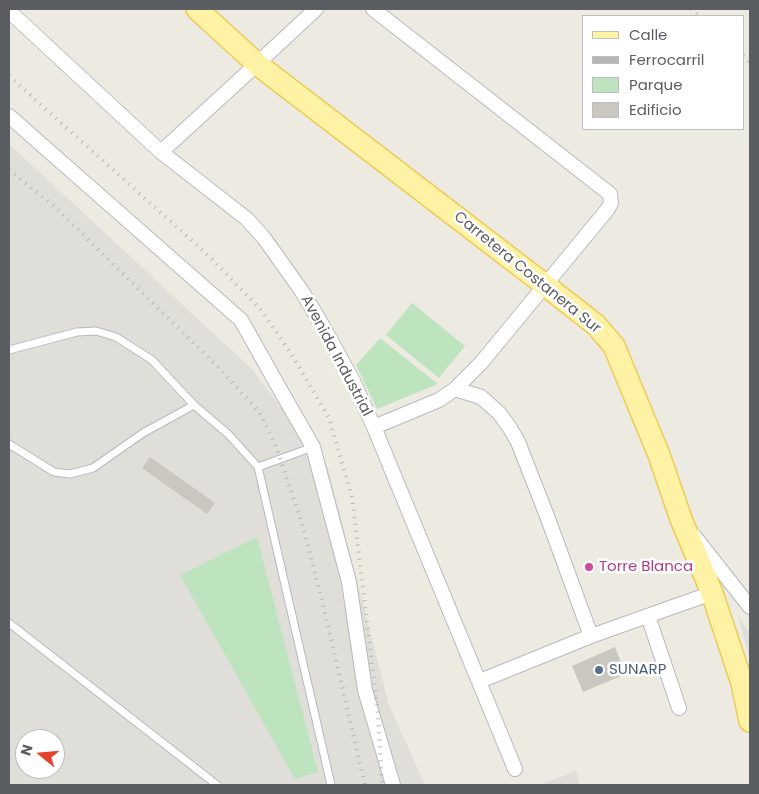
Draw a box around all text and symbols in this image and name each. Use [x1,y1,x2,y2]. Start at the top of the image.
legend [582,15,744,130]
text: Calle [629,24,667,45]
text: Ferrocarril [629,49,704,70]
text: Parque [629,74,682,95]
text: Edificio [629,99,682,120]
street label: Carretera Costanera Sur [450,208,604,338]
street label: Avenida Industrial [296,292,376,420]
place label: Torre Blanca [599,558,693,576]
marker: Torre Blanca [583,561,595,573]
place label: SUNARP [609,661,666,679]
marker: SUNARP [593,664,605,676]
north arrow [15,729,65,779]
text: N [16,742,38,758]

